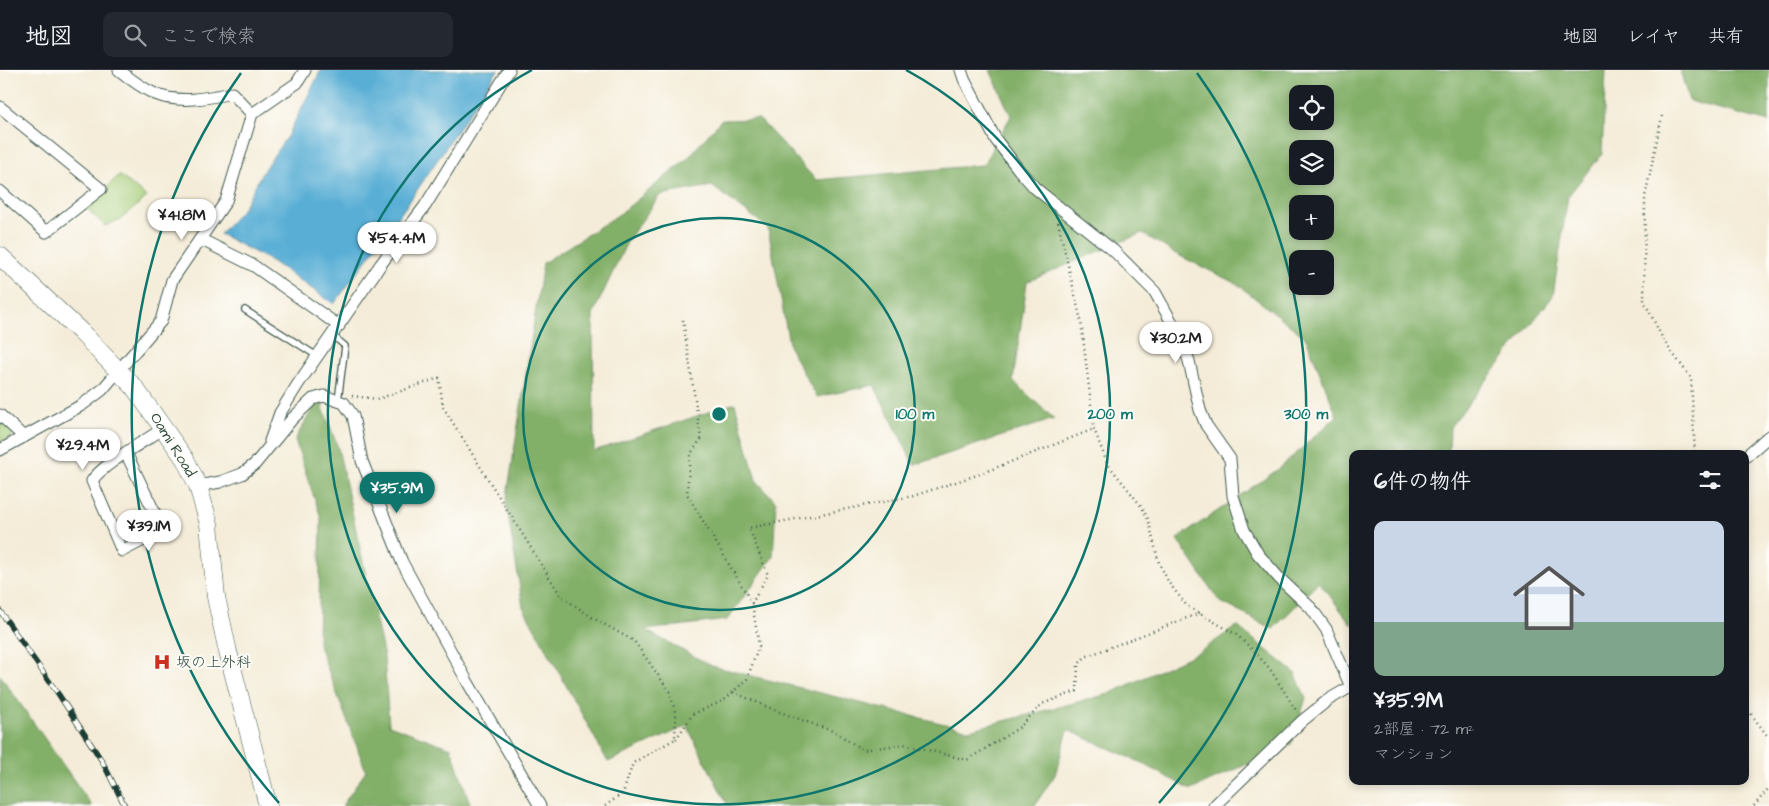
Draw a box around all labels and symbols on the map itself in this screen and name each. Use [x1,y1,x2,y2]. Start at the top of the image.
pin: ¥41.8M [141,198,223,241]
pin: ¥54.4M [356,222,438,264]
pin: ¥30.2M [1135,322,1217,364]
text: 100 m [896,404,935,425]
text: 200 m [1086,404,1133,425]
text: 300 m [1283,404,1328,425]
centre of rings [710,405,728,423]
street label: Oami Road [145,409,201,481]
pin: ¥29.4M [42,428,124,471]
pin: ¥35.9M [356,472,438,514]
pin: ¥39.1M [108,510,190,552]
hospital icon: 坂の上外科 [152,652,172,672]
place label: 坂の上外科 [176,652,251,673]

